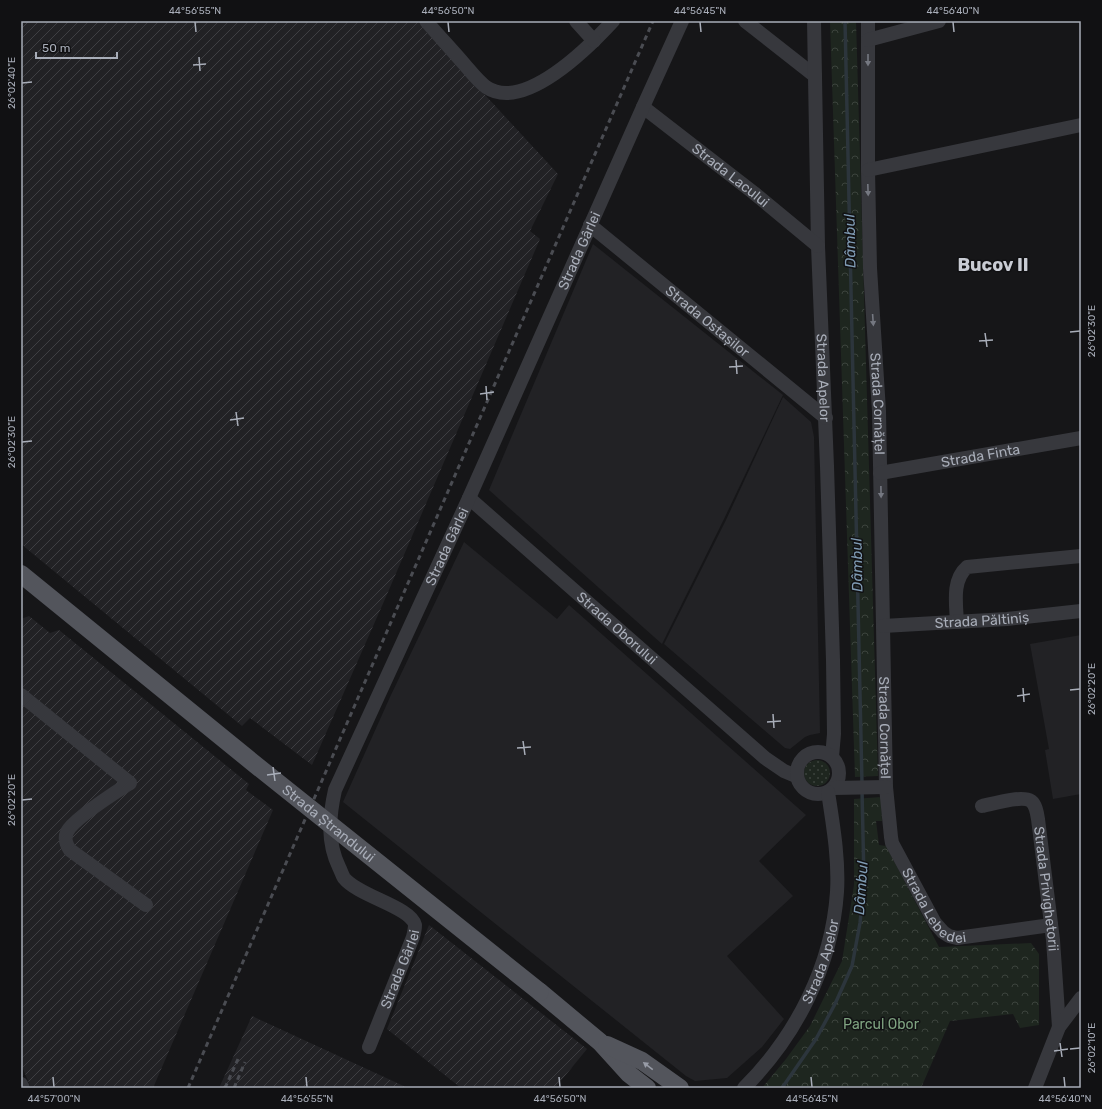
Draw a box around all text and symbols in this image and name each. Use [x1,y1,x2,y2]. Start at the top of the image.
text: 44°56'55"N [169,5,221,17]
text: 44°56'50"N [421,5,475,17]
text: 44°56'45"N [674,5,726,17]
text: 44°56'40"N [927,5,979,17]
scale bar [36,34,117,60]
text: 50 m [42,41,70,55]
one-way arrow [865,54,871,67]
text: 26°02'40"E [6,57,18,109]
street label: Strada Lacului [688,140,773,211]
one-way arrow [865,184,872,196]
street label: Strada Gârlei [555,209,604,293]
water label: Dâmbul [841,213,859,268]
district label: Bucov II [957,254,1029,276]
street label: Strada Ostașilor [662,282,753,361]
text: 26°02'30"E [1086,305,1098,357]
one-way arrow [870,314,877,326]
street label: Strada Apelor [813,333,833,423]
street label: Strada Cornățel [866,352,888,455]
text: 26°02'30"E [6,416,18,468]
street label: Strada Finta [940,441,1021,471]
one-way arrow [878,486,884,499]
street label: Strada Gârlei [422,505,472,588]
water label: Dâmbul [848,537,866,592]
street label: Strada Oborului [573,588,660,668]
street label: Strada Păltiniș [934,609,1030,632]
text: 26°02'20"E [1086,663,1098,715]
street label: Strada Cornățel [875,676,894,779]
text: 26°02'20"E [6,774,18,826]
street label: Strada Ștrandului [278,781,378,866]
street label: Strada Privighetorii [1030,825,1062,952]
water label: Dâmbul [850,860,872,916]
street label: Strada Lebedei [898,865,967,947]
street label: Strada Apelor [799,917,843,1007]
street label: Strada Gârlei [377,928,423,1011]
park label: Parcul Obor [843,1016,920,1033]
text: 26°02'10"E [1086,1023,1098,1073]
one-way arrow [642,1062,653,1070]
text: 44°57'00"N [28,1093,81,1105]
text: 44°56'55"N [281,1093,333,1105]
text: 44°56'50"N [533,1093,587,1105]
text: 44°56'45"N [786,1093,838,1105]
text: 44°56'40"N [1039,1093,1091,1105]

